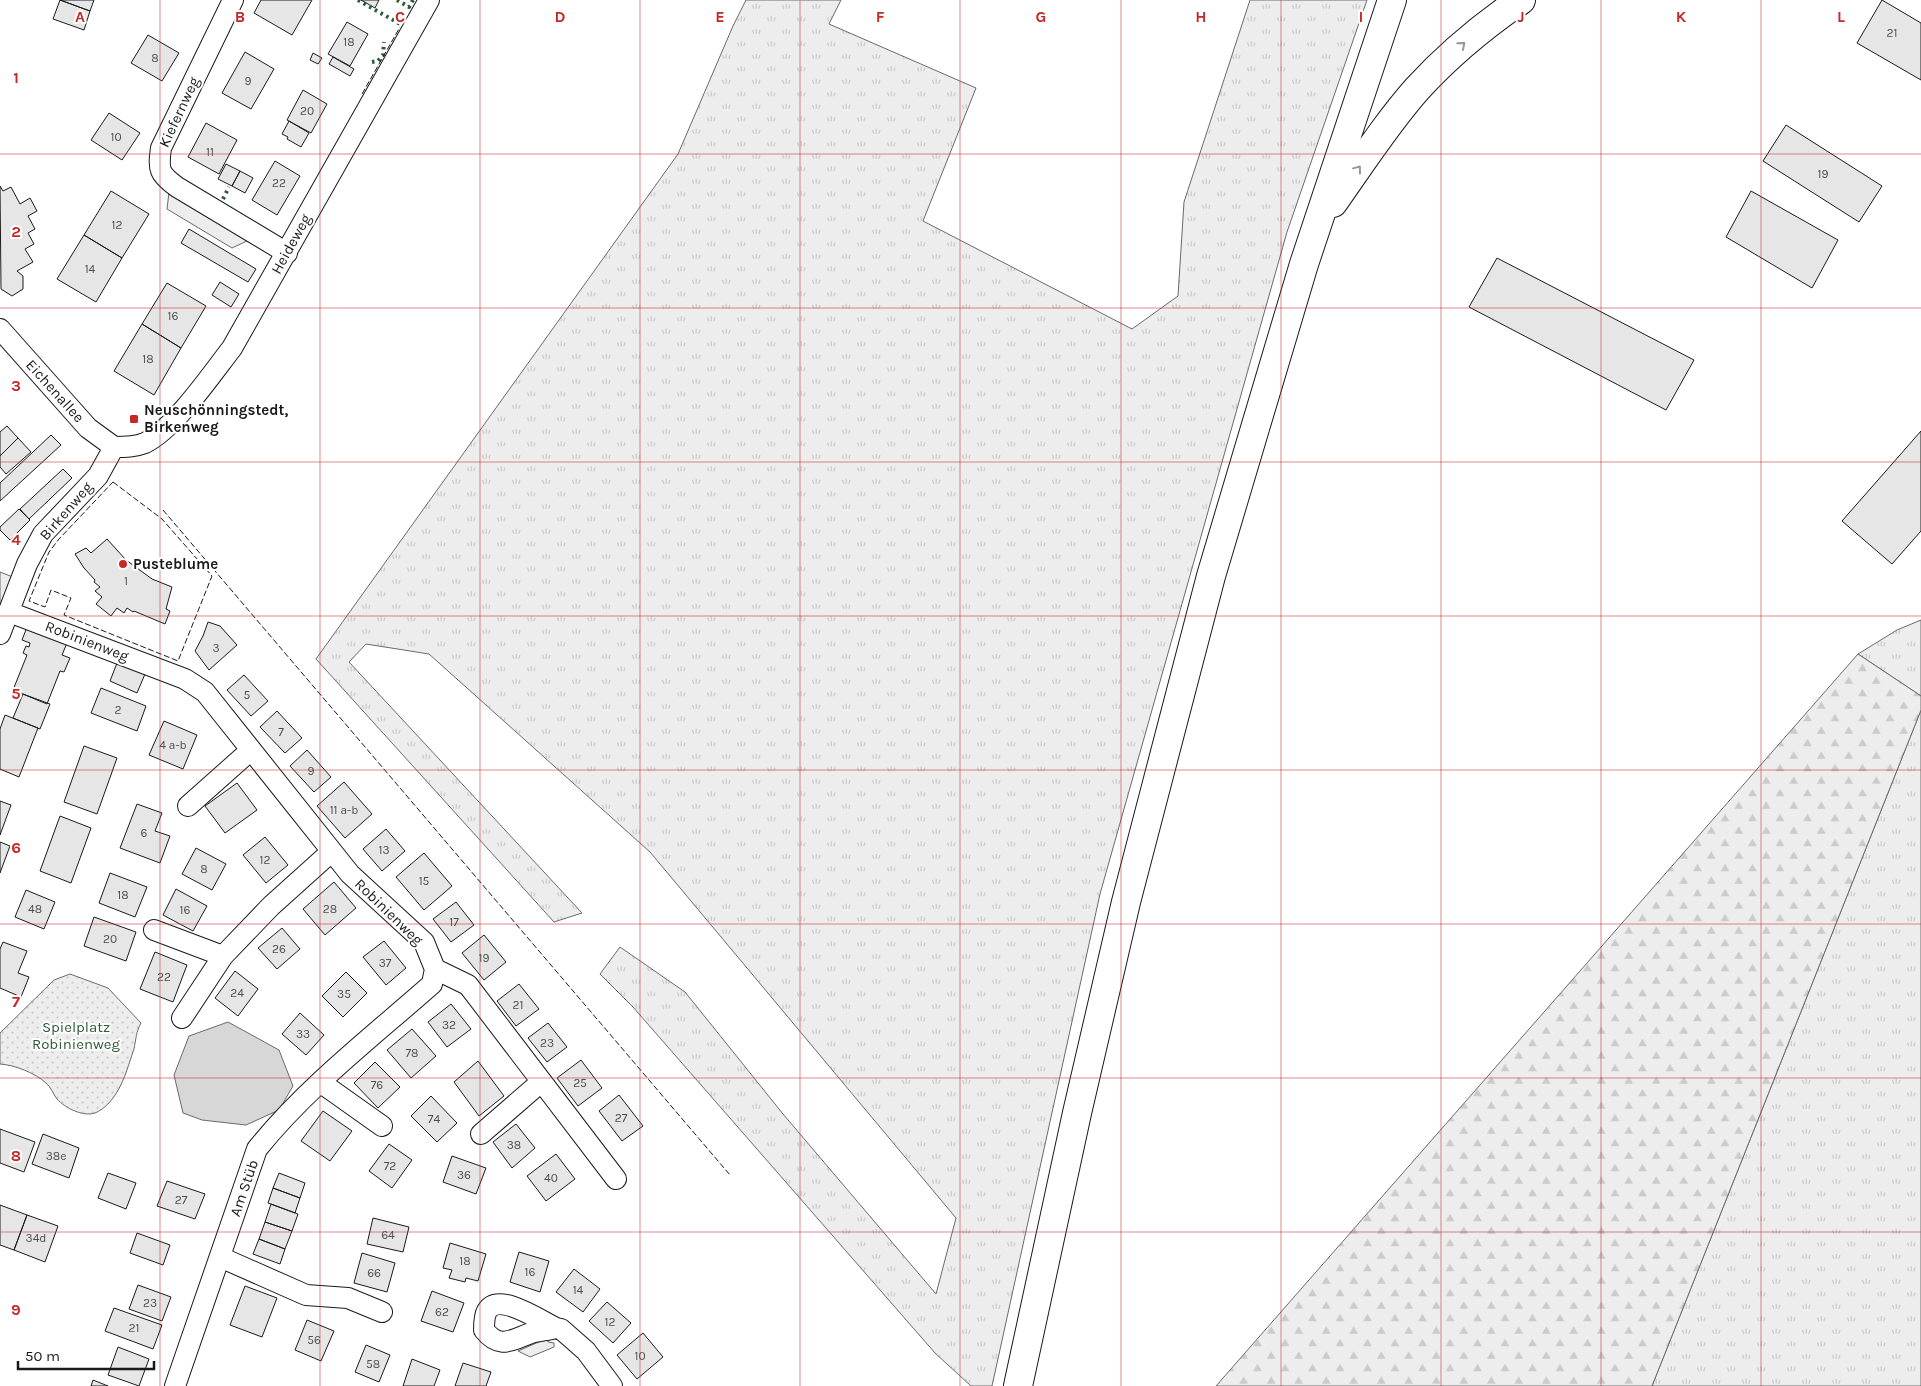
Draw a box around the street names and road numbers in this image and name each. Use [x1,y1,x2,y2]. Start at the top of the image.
street label: Kiefernweg [155,73,203,150]
street label: Heideweg [267,210,315,277]
street label: Eichenallee [22,356,88,426]
street label: Birkenweg [36,478,97,544]
street label: Robinienweg [43,617,132,665]
street label: Robinienweg [351,875,427,949]
street label: Am Stüb [226,1157,262,1219]

